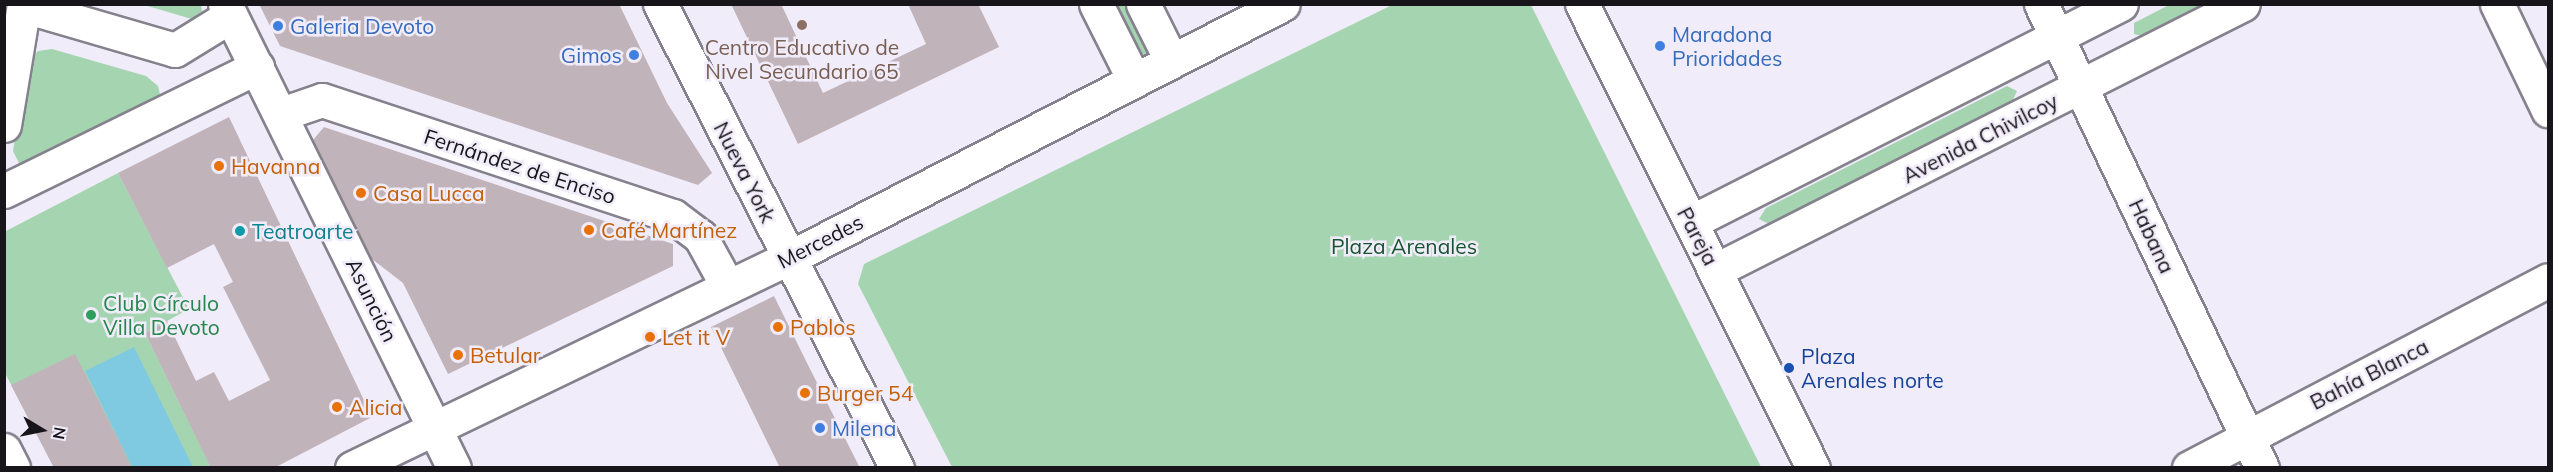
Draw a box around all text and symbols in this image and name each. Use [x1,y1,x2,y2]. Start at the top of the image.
place label: Galeria Devoto [290,13,434,39]
marker: Centro Educativo de Nivel Secundario 65 [795,18,809,32]
marker: Galeria Devoto [271,19,285,33]
place label: Maradona Prioridades [1672,21,1782,71]
place label: Centro Educativo de Nivel Secundario 65 [705,34,899,84]
marker: Maradona Prioridades [1653,39,1667,53]
place label: Gimos [561,42,622,68]
marker: Gimos [627,48,641,62]
street label: Avenida Chivilcoy [1898,88,2062,188]
street label: Nueva York [709,117,781,227]
street label: Fernández de Enciso [421,123,619,209]
place label: Havanna [231,153,320,179]
marker: Havanna [212,159,226,173]
place label: Casa Lucca [373,180,485,206]
marker: Casa Lucca [354,186,368,200]
street label: Habana [2124,195,2180,277]
street label: Pareja [1672,203,1724,269]
street label: Mercedes [773,209,867,273]
place label: Café Martínez [601,217,737,243]
place label: Teatroarte [252,218,353,244]
marker: Café Martínez [582,223,596,237]
marker: Teatroarte [233,224,247,238]
park label: Plaza Arenales [1331,233,1477,259]
street label: Asunción [341,254,403,346]
place label: Club Círculo Villa Devoto [103,290,220,340]
marker: Club Círculo Villa Devoto [84,308,98,322]
place label: Pablos [790,314,856,340]
marker: Pablos [771,320,785,334]
place label: Let it V [662,324,730,350]
marker: Let it V [643,330,657,344]
street label: Bahía Blanca [2306,333,2432,415]
place label: Betular [470,342,540,368]
place label: Plaza Arenales norte [1801,343,1944,393]
marker: Betular [451,348,465,362]
marker: Plaza Arenales norte [1782,361,1796,375]
place label: Burger 54 [817,380,913,406]
marker: Burger 54 [798,386,812,400]
place label: Alicia [349,394,402,420]
north arrow [12,400,72,460]
marker: Alicia [330,400,344,414]
place label: Milena [832,415,896,441]
marker: Milena [813,421,827,435]
text: N [49,425,71,441]

